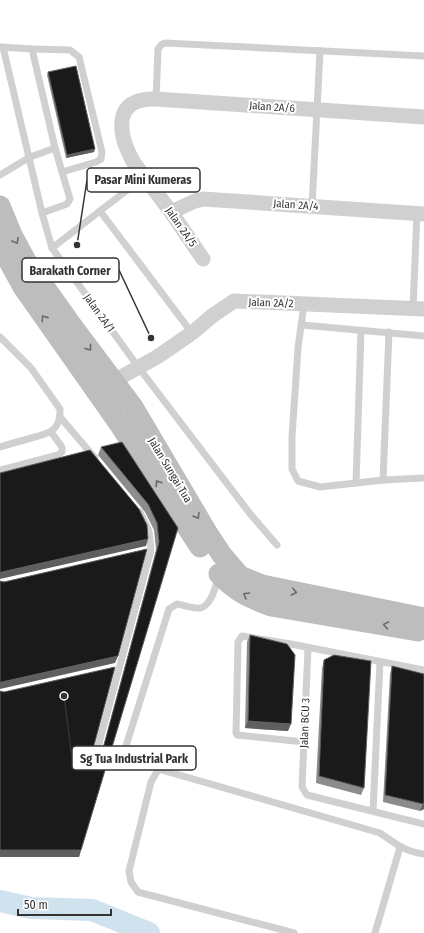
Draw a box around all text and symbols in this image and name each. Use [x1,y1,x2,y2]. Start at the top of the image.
street label: Jalan 2A/6 [249,99,296,115]
callout: Pasar Mini Kumeras [87,168,200,192]
text: Pasar Mini Kumeras [94,173,192,187]
street label: Jalan 2A/4 [273,197,320,213]
street label: Jalan 2A/5 [163,205,199,249]
one-way arrow [11,237,18,245]
callout: Barakath Corner [22,258,119,282]
text: Barakath Corner [29,264,111,278]
street label: Jalan 2A/1 [81,291,117,335]
street label: Jalan 2A/2 [248,296,294,310]
one-way arrow [42,316,49,323]
one-way arrow [84,344,91,351]
street label: Jalan Sungai Tua [146,435,194,505]
one-way arrow [156,480,163,487]
one-way arrow [193,512,200,519]
one-way arrow [291,587,297,595]
one-way arrow [243,593,250,600]
one-way arrow [383,621,389,630]
street label: Jalan BCU 3 [298,698,312,748]
callout: Sg Tua Industrial Park [72,746,196,770]
text: Sg Tua Industrial Park [80,752,189,766]
scale bar [18,891,111,917]
text: 50 m [24,898,48,912]

